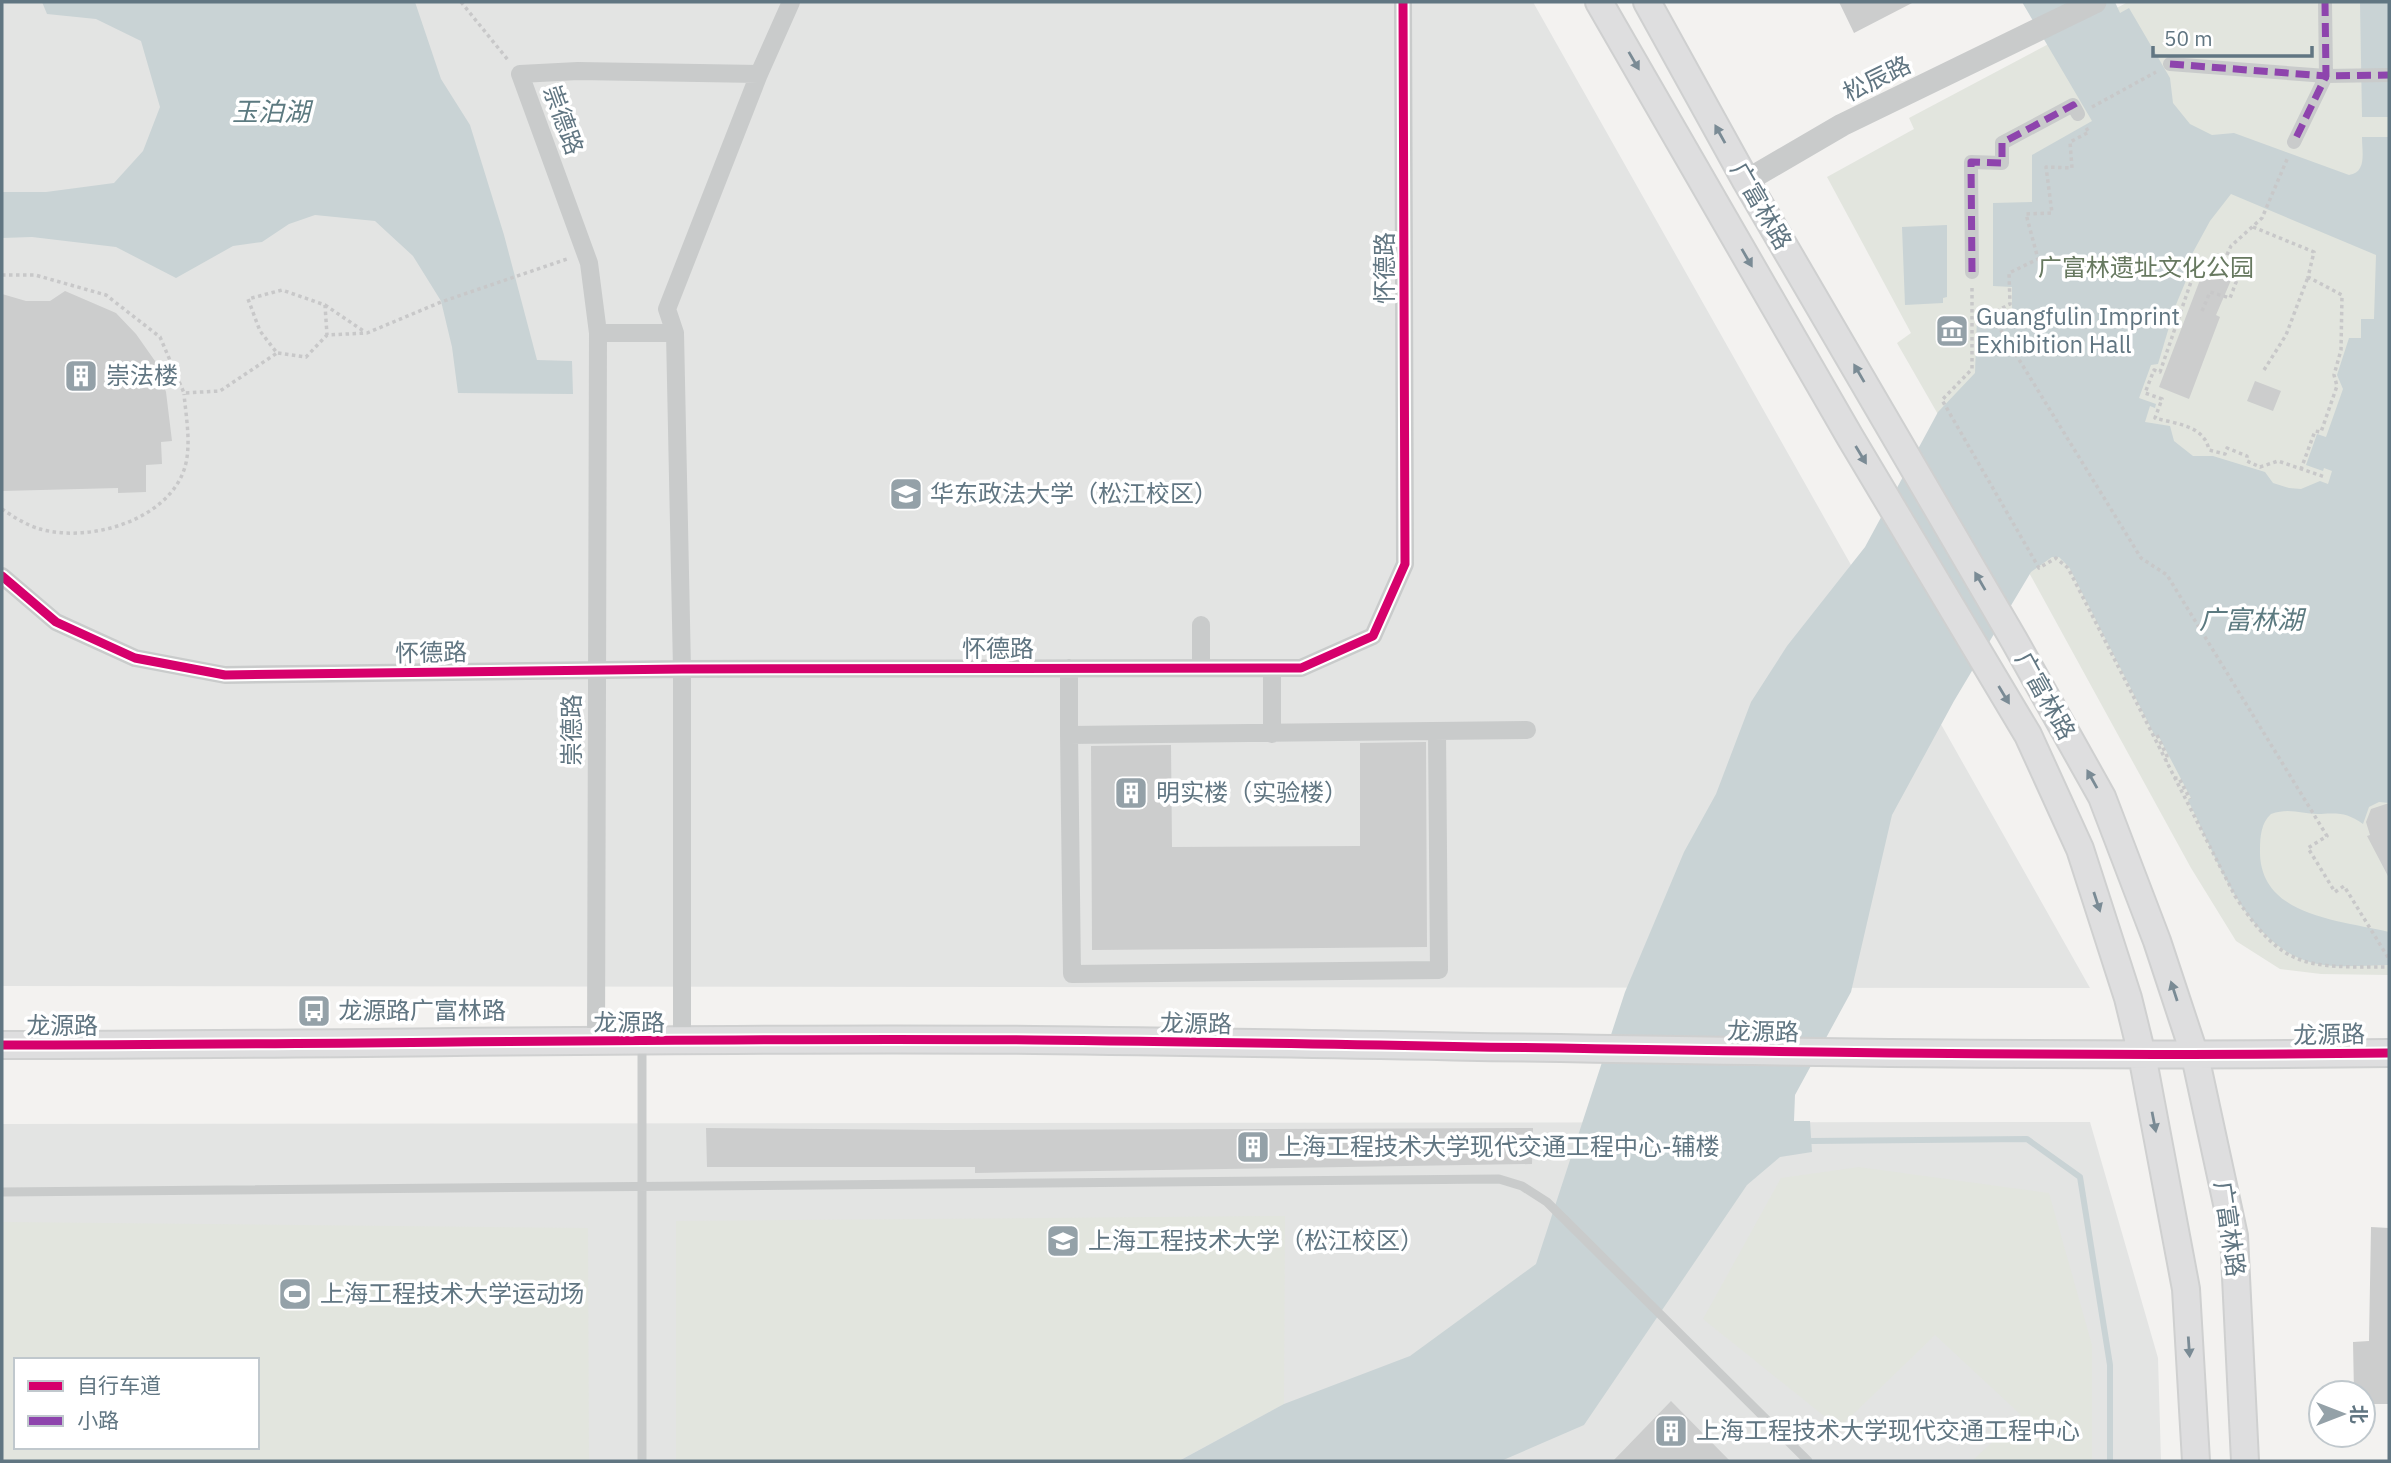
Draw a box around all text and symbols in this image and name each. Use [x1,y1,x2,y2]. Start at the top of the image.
scale bar [2153,14,2312,58]
text: 50 m [2164,24,2213,52]
street label: 松辰路 [1837,48,1916,108]
one-way arrow [1627,51,1640,70]
street label: 崇德路 [537,80,591,159]
water label: 玉泊湖 [232,94,314,128]
one-way arrow [1714,124,1726,143]
street label: 广富林路 [1724,156,1800,255]
street label: 怀德路 [1368,232,1400,304]
one-way arrow [1741,248,1753,268]
park label: 广富林遗址文化公园 [2038,251,2254,283]
place label: Guangfulin Imprint Exhibition Hall [1976,300,2180,360]
museum icon: Guangfulin Imprint Exhibition Hall [1933,312,1971,350]
building icon: 崇法楼 [62,357,100,395]
place label: 崇法楼 [106,359,178,391]
one-way arrow [1853,363,1865,383]
one-way arrow [1855,445,1867,464]
school or university icon: 华东政法大学（松江校区） [887,475,925,513]
place label: 华东政法大学（松江校区） [930,477,1218,509]
one-way arrow [1974,572,1986,591]
water label: 广富林湖 [2199,602,2307,636]
street label: 怀德路 [962,632,1034,664]
street label: 怀德路 [395,635,467,669]
street label: 广富林路 [2009,646,2083,745]
one-way arrow [1998,685,2010,704]
street label: 崇德路 [555,694,587,766]
one-way arrow [2086,770,2098,789]
building icon: 明实楼（实验楼） [1112,774,1150,812]
place label: 明实楼（实验楼） [1156,776,1348,808]
one-way arrow [2092,891,2103,912]
one-way arrow [2168,980,2179,1001]
bus stop icon: 龙源路广富林路 [295,992,333,1030]
place label: 龙源路广富林路 [338,994,506,1026]
street label: 龙源路 [593,1006,665,1038]
street label: 龙源路 [1160,1006,1232,1040]
street label: 龙源路 [26,1009,98,1041]
street label: 龙源路 [1727,1014,1799,1048]
street label: 龙源路 [2293,1017,2365,1051]
one-way arrow [2149,1111,2160,1133]
building icon: 上海工程技术大学现代交通工程中心-辅楼 [1234,1128,1272,1166]
place label: 上海工程技术大学现代交通工程中心-辅楼 [1278,1130,1720,1162]
street label: 广富林路 [2207,1179,2253,1279]
school or university icon: 上海工程技术大学（松江校区） [1044,1222,1082,1260]
place label: 上海工程技术大学（松江校区） [1088,1224,1424,1256]
sports icon: 上海工程技术大学运动场 [276,1275,314,1313]
place label: 上海工程技术大学运动场 [320,1277,584,1309]
one-way arrow [2184,1336,2195,1358]
legend [14,1358,259,1449]
text: 自行车道 [77,1371,161,1399]
north arrow [2307,1379,2377,1449]
text: 北 [2347,1404,2371,1424]
text: 小路 [77,1406,119,1434]
building icon: 上海工程技术大学现代交通工程中心 [1652,1412,1690,1450]
place label: 上海工程技术大学现代交通工程中心 [1696,1414,2080,1446]

